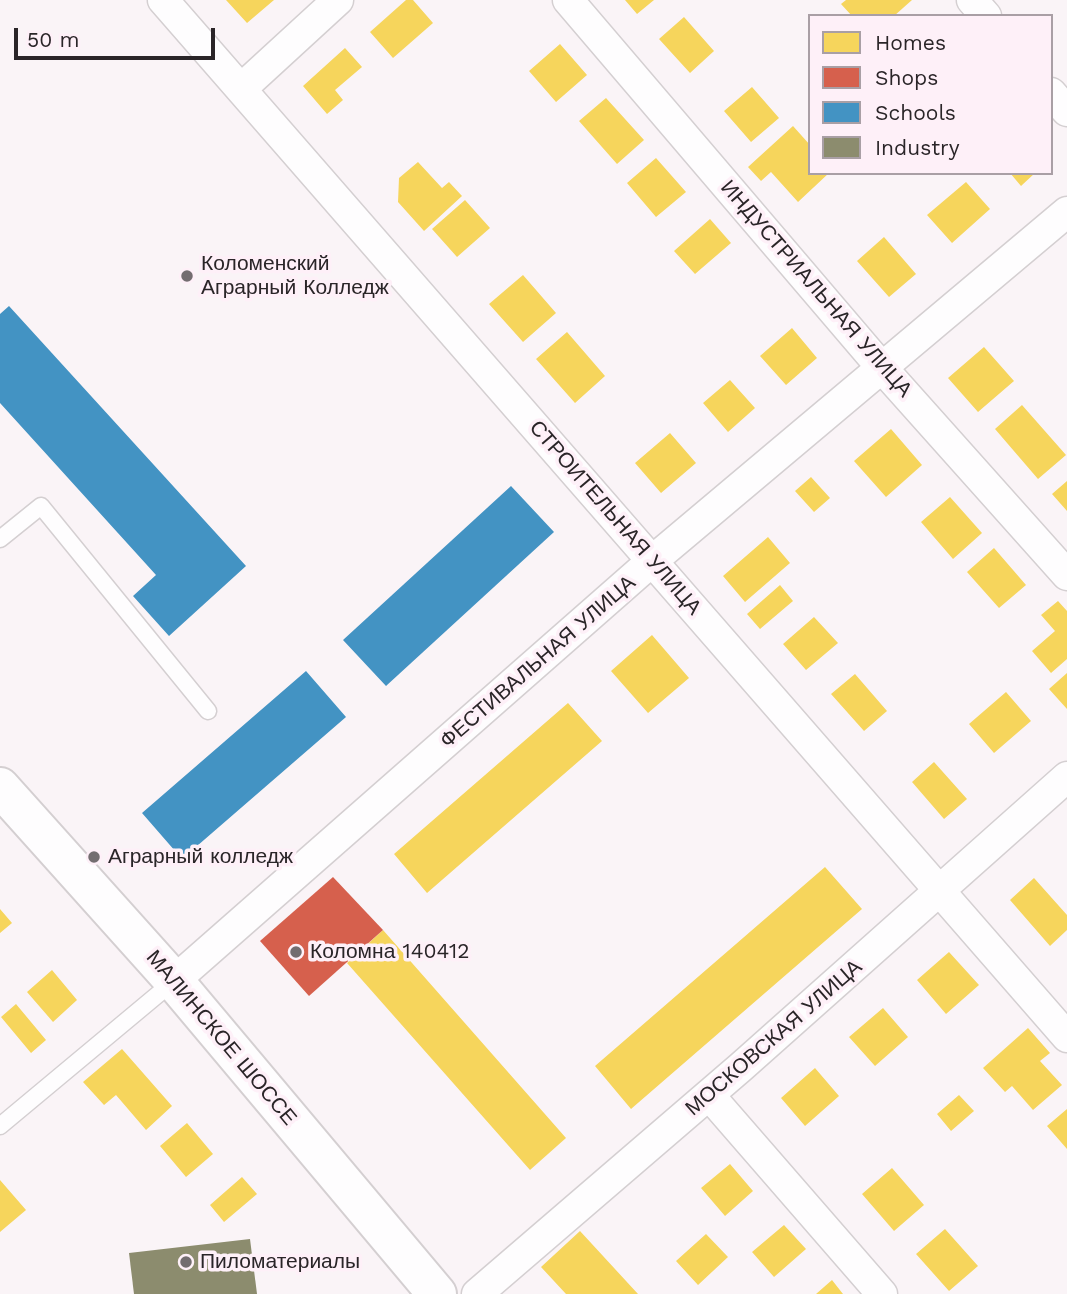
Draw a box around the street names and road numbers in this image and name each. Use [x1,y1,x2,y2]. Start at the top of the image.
street label: ИНДУСТРИАЛЬНАЯ УЛИЦА [715,175,917,403]
street label: СТРОИТЕЛЬНАЯ УЛИЦА [524,416,706,620]
street label: ФЕСТИВАЛЬНАЯ УЛИЦА [435,570,641,754]
street label: МАЛИНСКОЕ ШОССЕ [140,945,302,1131]
street label: МОСКОВСКАЯ УЛИЦА [681,955,867,1121]

